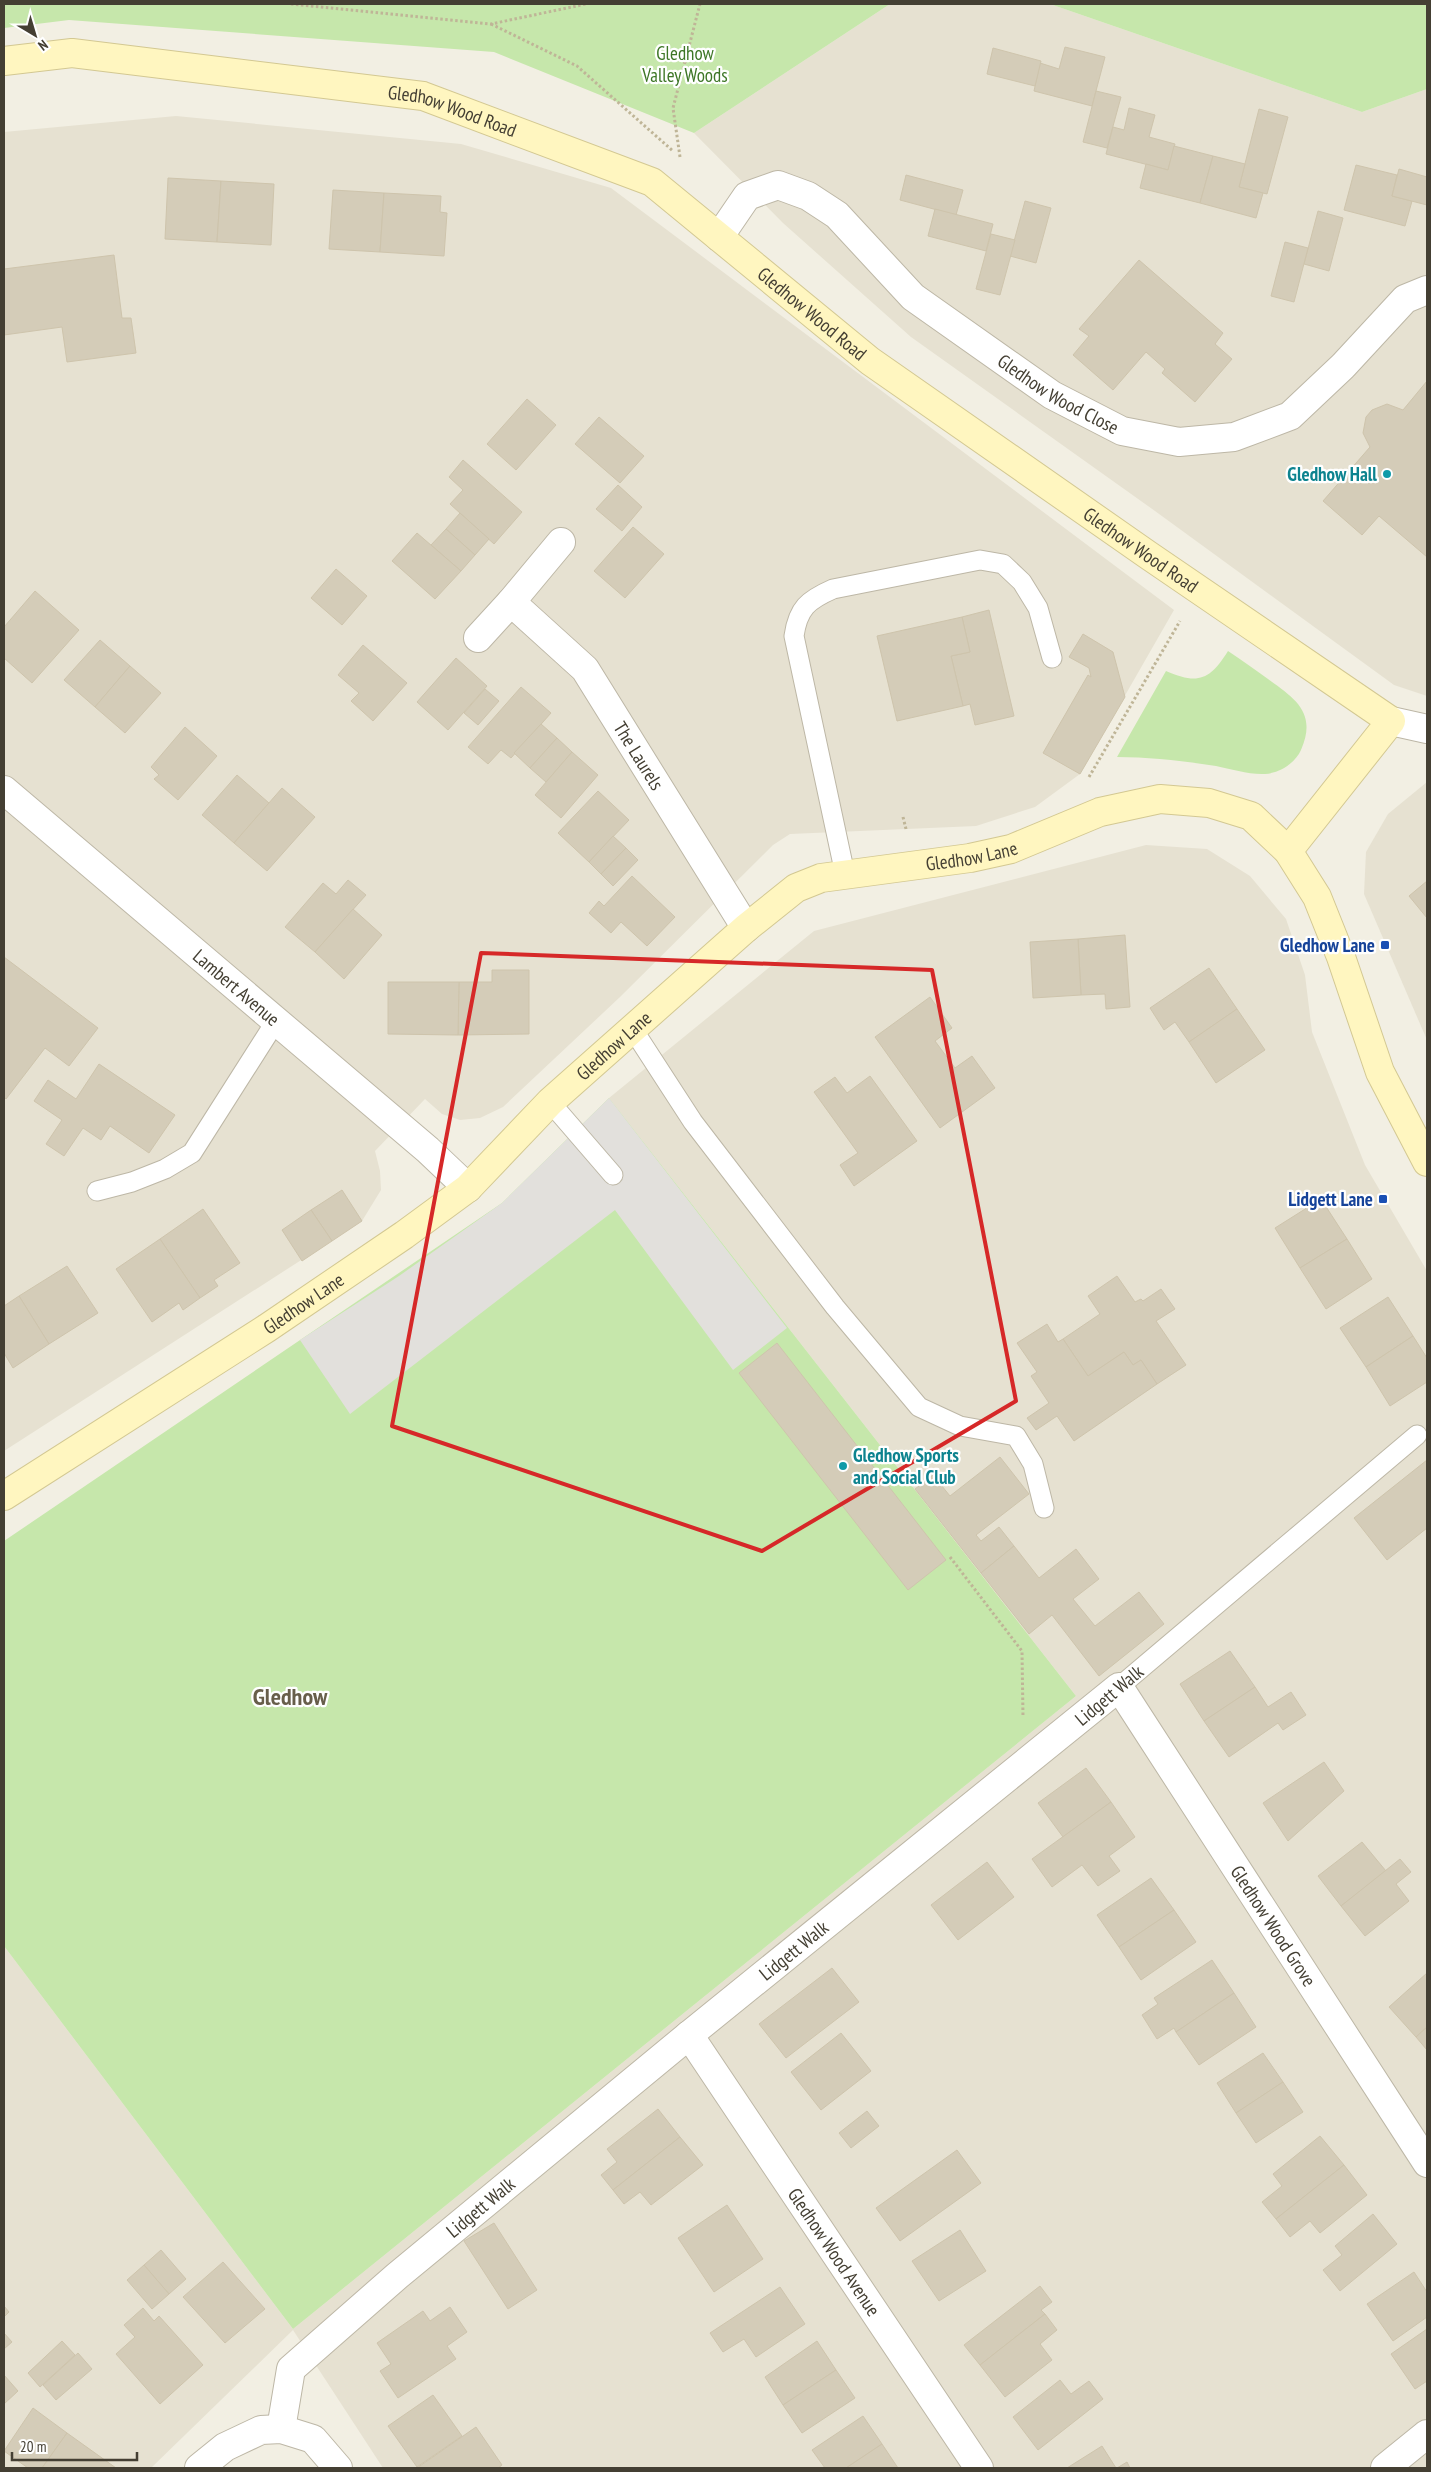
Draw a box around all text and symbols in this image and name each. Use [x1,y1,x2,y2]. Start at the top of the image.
north arrow [10,10,60,60]
text: N [34,36,52,55]
park label: Gledhow Valley Woods [641,41,728,87]
street label: Gledhow Wood Road [387,80,520,142]
street label: Gledhow Wood Road [753,262,872,365]
street label: Gledhow Wood Close [993,348,1123,439]
place label: Gledhow Hall [1287,462,1377,486]
marker: Gledhow Hall [1381,468,1393,480]
street label: Gledhow Wood Road [1079,502,1203,598]
street label: The Laurels [609,717,669,794]
street label: Gledhow Lane [924,836,1021,876]
place label: Gledhow Lane [1280,933,1375,957]
marker: Gledhow Lane [1379,939,1391,951]
street label: Lambert Avenue [188,944,285,1031]
street label: Gledhow Lane [571,1006,656,1085]
place label: Lidgett Lane [1288,1187,1373,1211]
marker: Lidgett Lane [1377,1193,1389,1205]
street label: Gledhow Lane [258,1267,349,1339]
place label: Gledhow Sports and Social Club [853,1443,959,1489]
marker: Gledhow Sports and Social Club [837,1460,849,1472]
street label: Lidgett Walk [1070,1659,1149,1731]
district label: Gledhow [253,1681,328,1712]
street label: Gledhow Wood Grove [1226,1861,1322,1991]
street label: Lidgett Walk [754,1915,834,1986]
street label: Lidgett Walk [441,2171,520,2243]
street label: Gledhow Wood Avenue [783,2183,886,2321]
scale bar [12,2430,138,2462]
text: 20 m [20,2437,46,2456]

